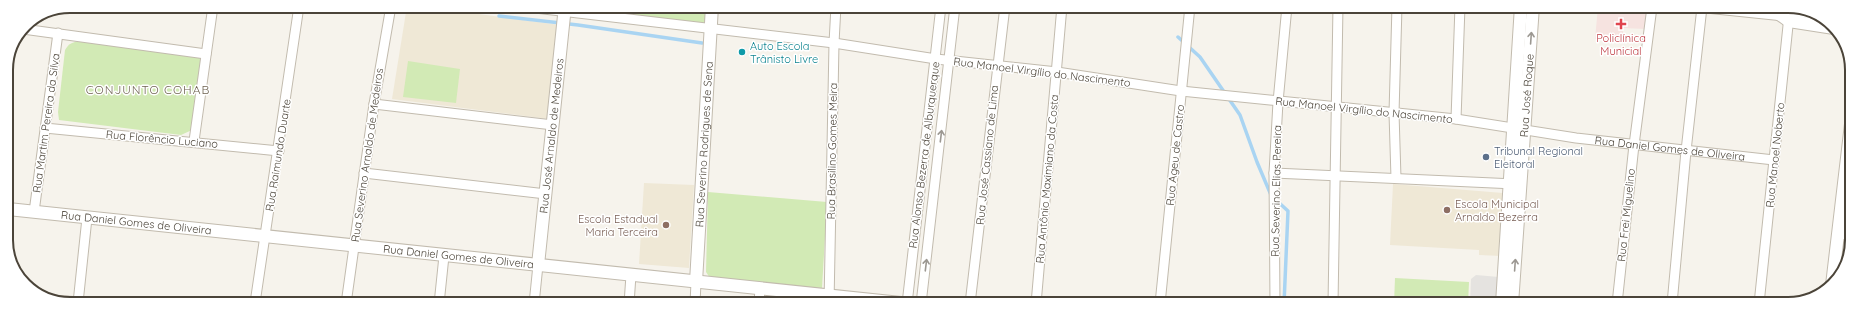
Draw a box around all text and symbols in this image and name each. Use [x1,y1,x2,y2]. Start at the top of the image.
marker: Policlínica Municial [1615,18,1627,30]
place label: Policlínica Municial [1596,31,1646,58]
one-way arrow [1527,32,1534,45]
place label: Auto Escola Trânisto Livre [750,39,818,66]
marker: Auto Escola Trânisto Livre [737,47,747,57]
street label: Rua Martim Pereira da Silva [29,52,63,194]
street label: Rua José Roque [1517,53,1537,138]
street label: Rua Manoel Virgílio do Nascimento [953,54,1132,90]
street label: Rua José Arnaldo de Medeiros [536,57,567,214]
street label: Rua Severino Rodrigues de Sena [692,61,716,228]
street label: Rua Alonso Bezerra de Alburquerque [906,61,942,249]
street label: Rua Severino Arnaldo de Medeiros [348,67,386,243]
district label: CONJUNTO COHAB [86,82,210,97]
street label: Rua Brasilino Gomes Meira [824,83,840,219]
street label: Rua José Cassiano de Lima [973,84,1001,226]
street label: Rua Antônio Maximiano da Costa [1033,94,1061,264]
street label: Rua Manoel Virgílio do Nascimento [1275,94,1454,126]
street label: Rua Raimundo Duarte [262,98,294,212]
street label: Rua Manoel Noberto [1763,101,1788,208]
street label: Rua Ageu de Castro [1163,103,1187,206]
street label: Rua Severino Elias Pereira [1268,125,1284,257]
street label: Rua Florêncio Luciano [105,127,219,151]
one-way arrow [937,130,945,143]
street label: Rua Daniel Gomes de Oliveira [1594,133,1746,164]
place label: Tribunal Regional Eleitoral [1494,144,1583,171]
marker: Tribunal Regional Eleitoral [1481,152,1491,162]
street label: Rua Frei Miguelino [1614,167,1638,262]
place label: Escola Municipal Arnaldo Bezerra [1455,197,1539,224]
marker: Escola Municipal Arnaldo Bezerra [1442,205,1452,215]
street label: Rua Daniel Gomes de Oliveira [60,208,212,237]
place label: Escola Estadual Maria Terceira [578,212,658,239]
marker: Escola Estadual Maria Terceira [661,220,671,230]
street label: Rua Daniel Gomes de Oliveira [382,242,535,271]
one-way arrow [922,259,930,272]
one-way arrow [1512,259,1519,272]

